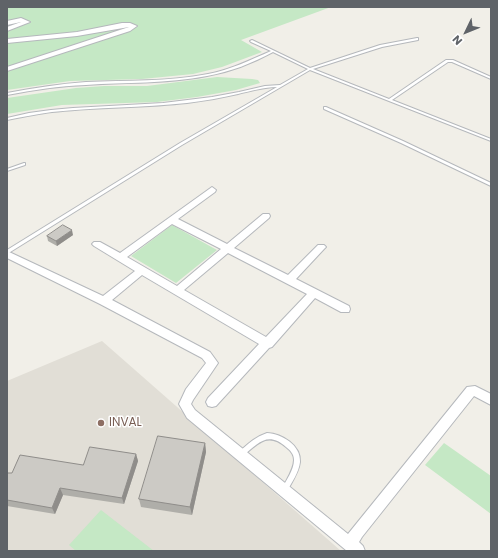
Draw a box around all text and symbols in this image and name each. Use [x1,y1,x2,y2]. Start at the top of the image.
north arrow [446,12,486,52]
text: N [449,32,466,49]
place label: INVAL [109,416,142,430]
marker: INVAL [96,418,106,428]

